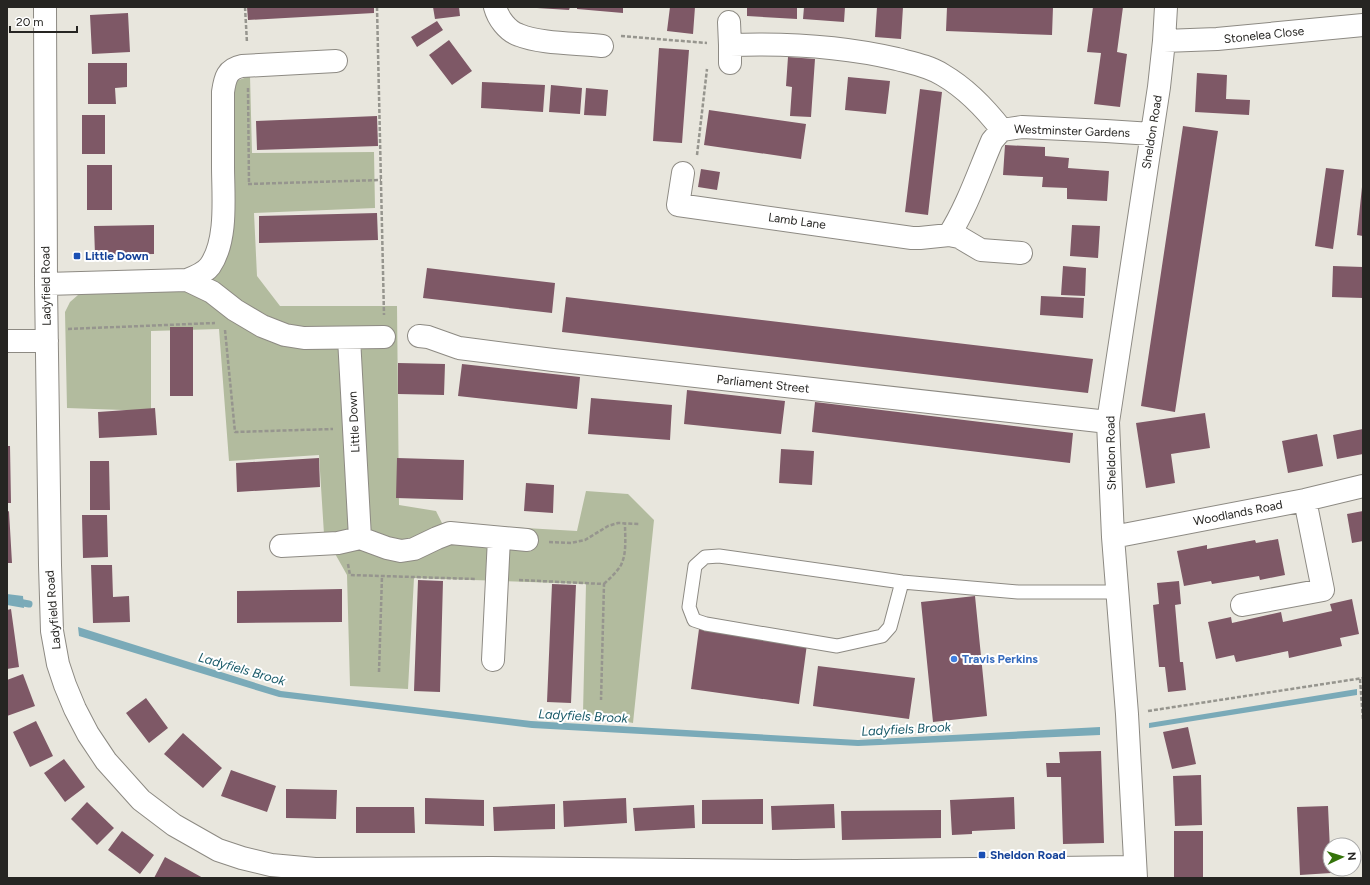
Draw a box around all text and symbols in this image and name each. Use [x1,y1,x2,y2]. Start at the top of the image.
scale bar [10,8,77,34]
text: 20 m [16,15,44,29]
street label: Stonelea Close [1223,24,1305,46]
street label: Sheldon Road [1139,94,1165,170]
street label: Westminster Gardens [1014,122,1131,140]
street label: Lamb Lane [767,210,827,232]
street label: Ladyfield Road [38,246,54,326]
place label: Little Down [85,249,149,263]
marker: Little Down [72,251,82,261]
street label: Parliament Street [716,372,810,396]
street label: Little Down [345,391,363,453]
street label: Sheldon Road [1103,416,1119,490]
street label: Woodlands Road [1192,497,1284,529]
street label: Ladyfield Road [43,570,63,650]
water label: Ladyfiels Brook [197,649,288,689]
place label: Travis Perkins [962,652,1038,666]
marker: Travis Perkins [949,654,959,664]
water label: Ladyfiels Brook [538,706,629,726]
water label: Ladyfiels Brook [861,719,952,739]
north arrow [1322,837,1362,877]
place label: Sheldon Road [990,848,1066,862]
marker: Sheldon Road [977,850,987,860]
text: N [1345,852,1358,861]

